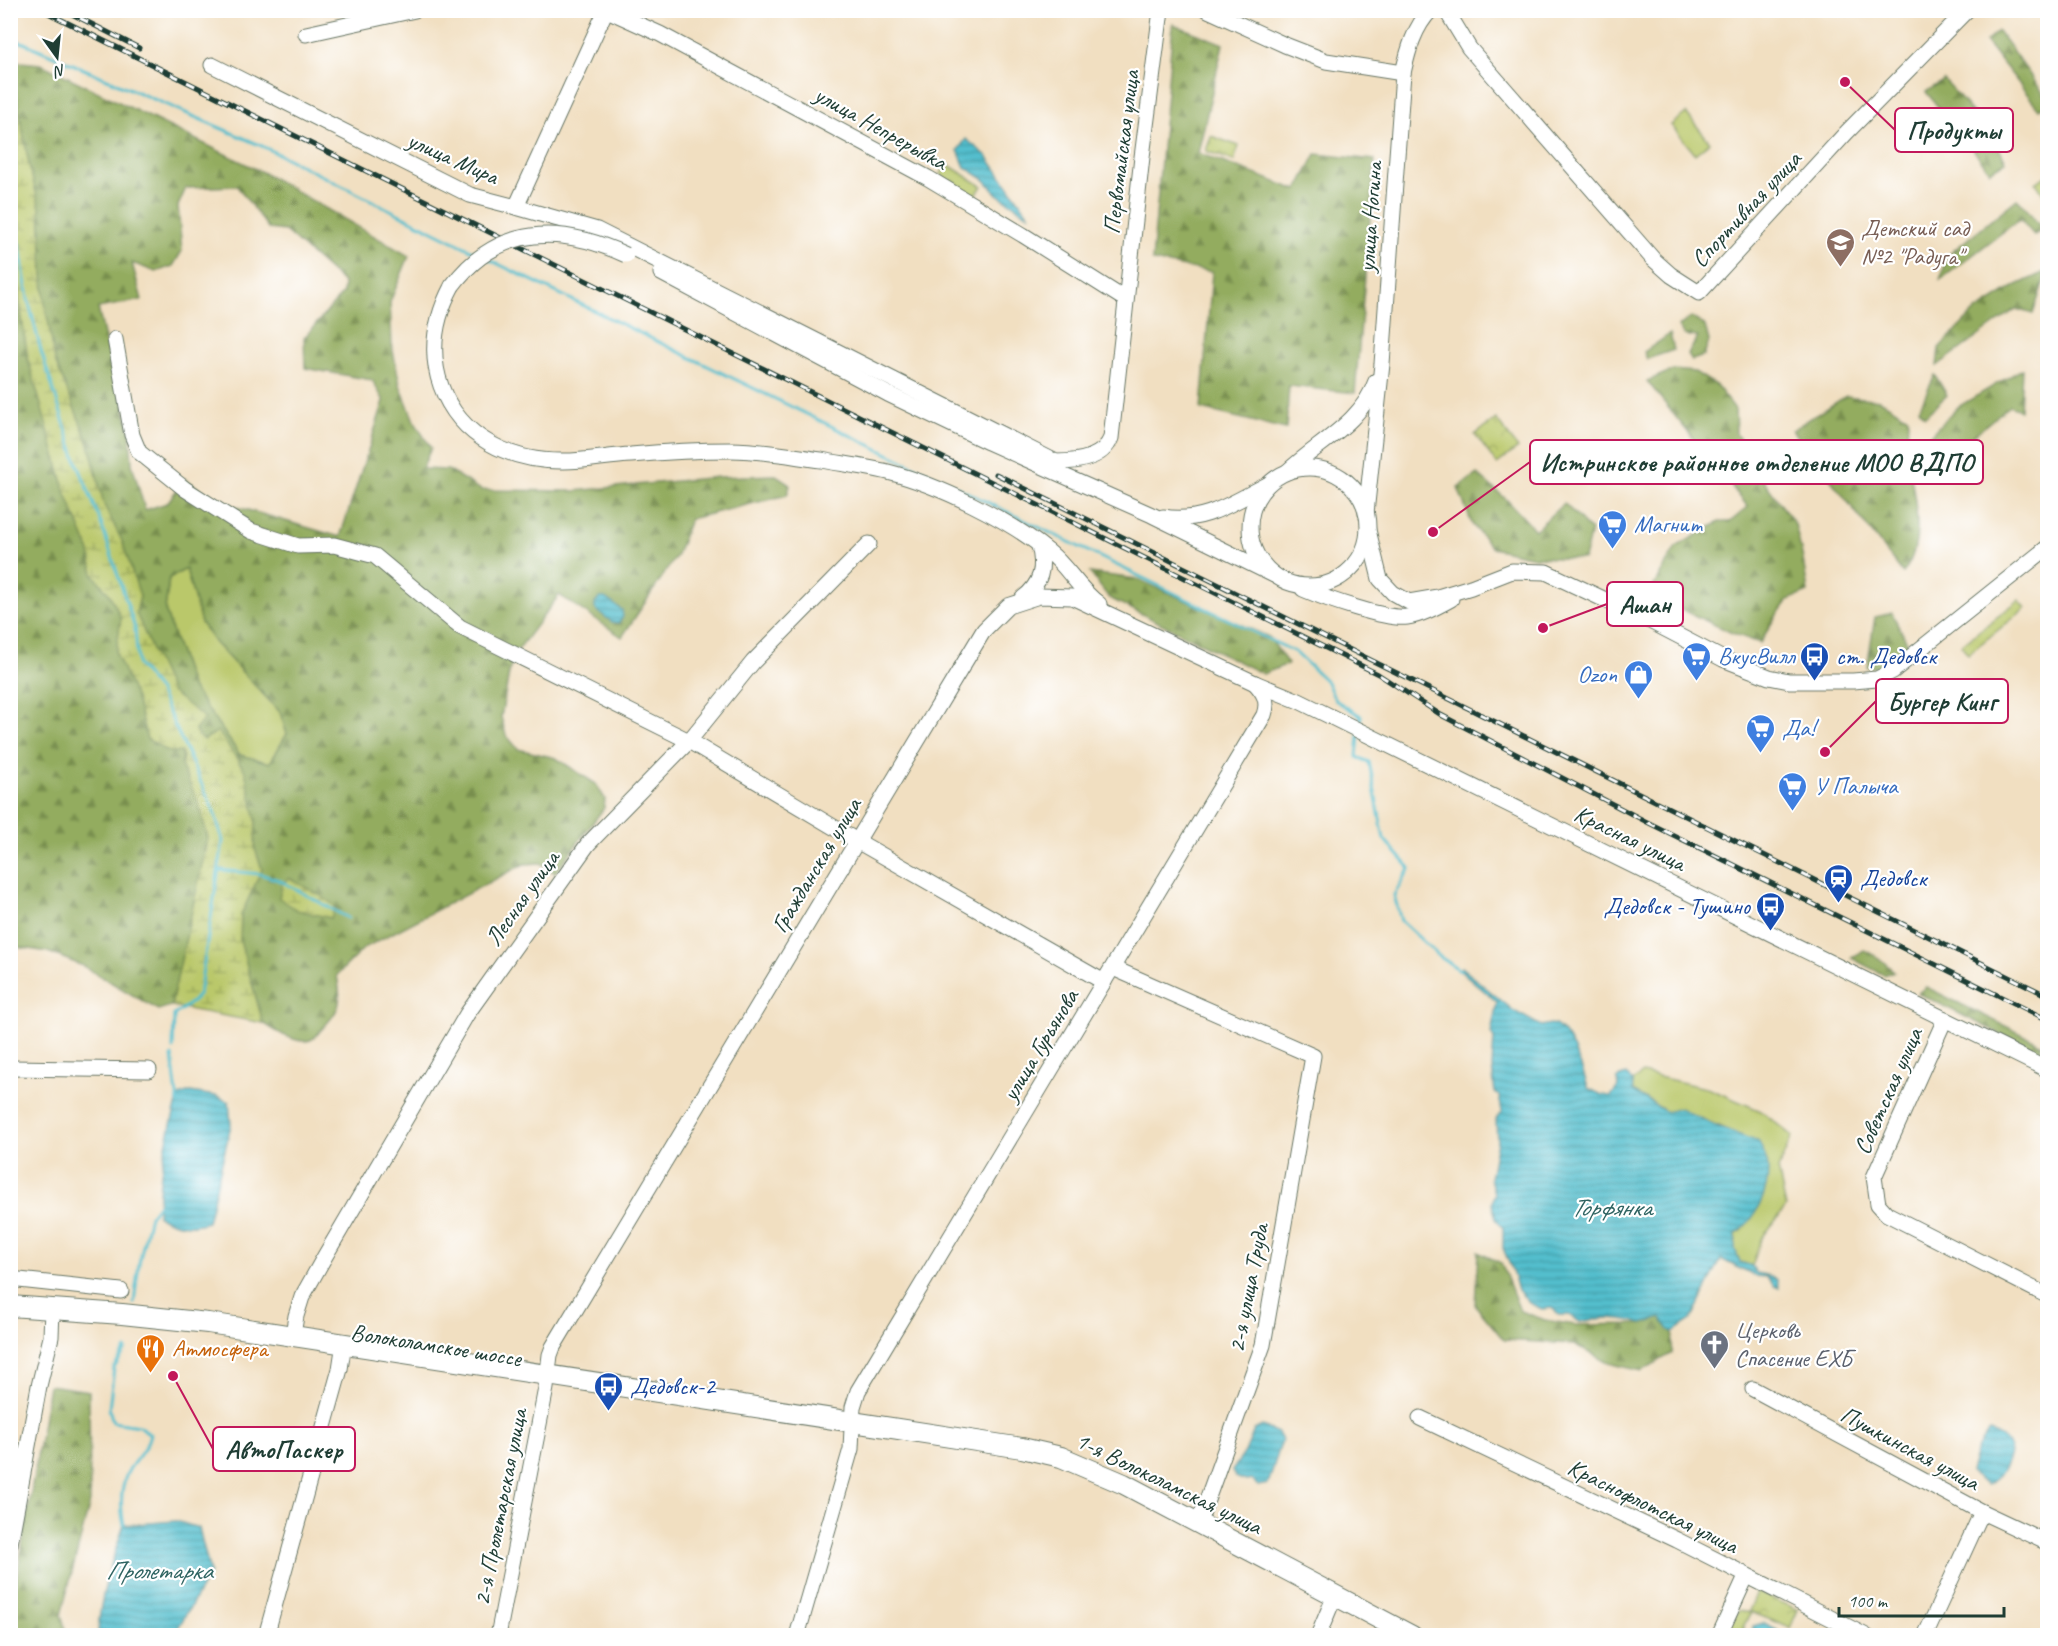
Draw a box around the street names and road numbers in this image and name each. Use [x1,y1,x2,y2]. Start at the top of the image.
street label: Первомайская улица [1096,67,1146,235]
street label: улица Непрерывка [808,78,954,178]
street label: улица Мира [401,124,504,192]
street label: Спортивная улица [1684,143,1809,274]
street label: улица Ногина [1351,159,1389,275]
street label: Гражданская улица [764,791,869,938]
street label: Красная улица [1570,798,1692,879]
street label: Лесная улица [478,843,567,952]
street label: улица Гурьянова [994,982,1086,1108]
street label: Советская улица [1847,1022,1930,1159]
street label: 2-я улица Труда [1221,1219,1276,1355]
street label: Волоколамское шоссе [349,1317,525,1374]
street label: Пушкинская улица [1836,1399,1986,1498]
street label: 2-я Пролетарская улица [466,1404,534,1608]
street label: 1-я Волоколамская улица [1071,1425,1268,1542]
street label: Краснофлотская улица [1563,1452,1744,1561]

